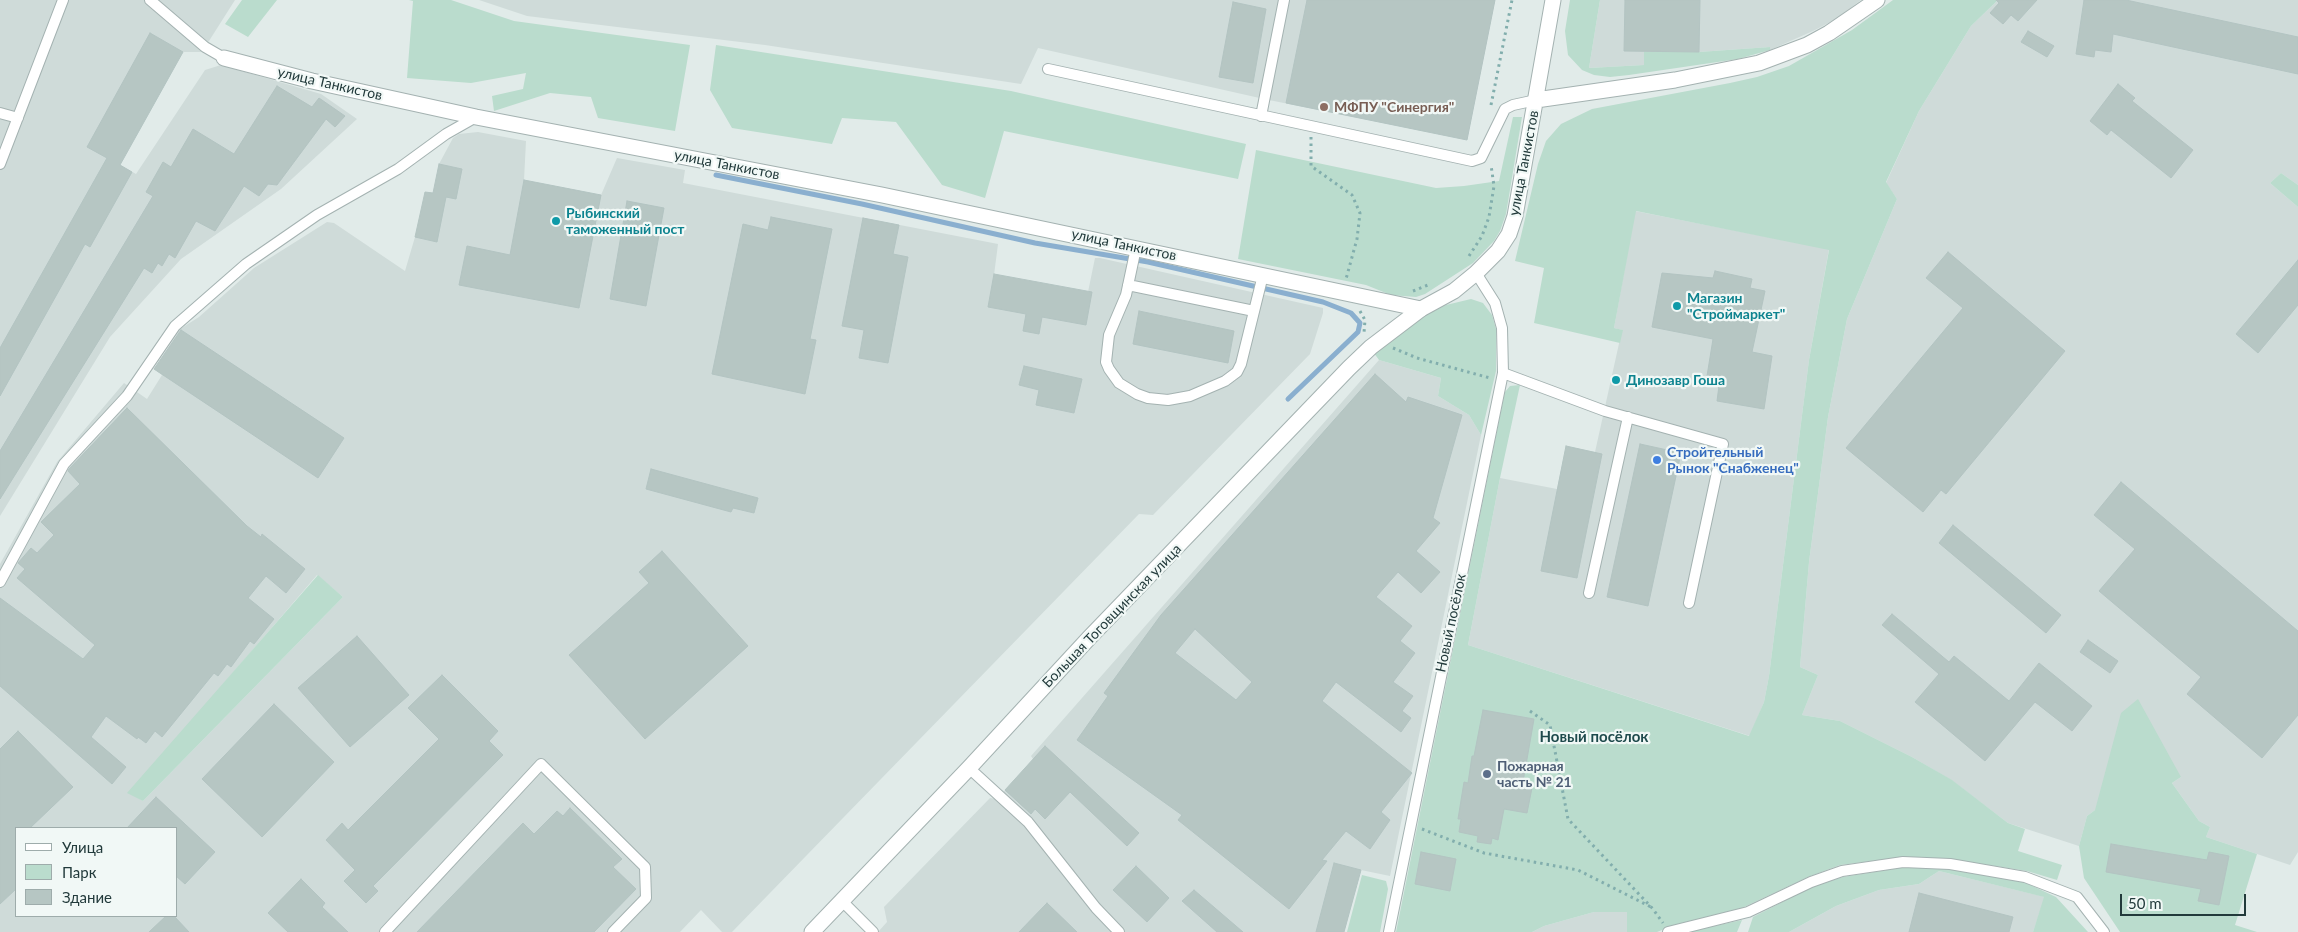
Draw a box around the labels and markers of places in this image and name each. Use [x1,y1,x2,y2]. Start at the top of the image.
place label: МФПУ "Синергия" [1334,99,1454,115]
marker: МФПУ "Синергия" [1318,101,1330,113]
place label: Рыбинский таможенный пост [566,205,685,238]
marker: Рыбинский таможенный пост [550,215,562,227]
place label: Магазин "Строймаркет" [1687,290,1785,322]
marker: Магазин "Строймаркет" [1671,300,1683,312]
place label: Динозавр Гоша [1626,372,1725,388]
marker: Динозавр Гоша [1610,374,1622,386]
place label: Стройтельный Рынок "Снабженец" [1667,444,1799,477]
marker: Стройтельный Рынок "Снабженец" [1651,454,1663,466]
place label: Пожарная часть № 21 [1497,758,1572,790]
marker: Пожарная часть № 21 [1481,768,1493,780]

